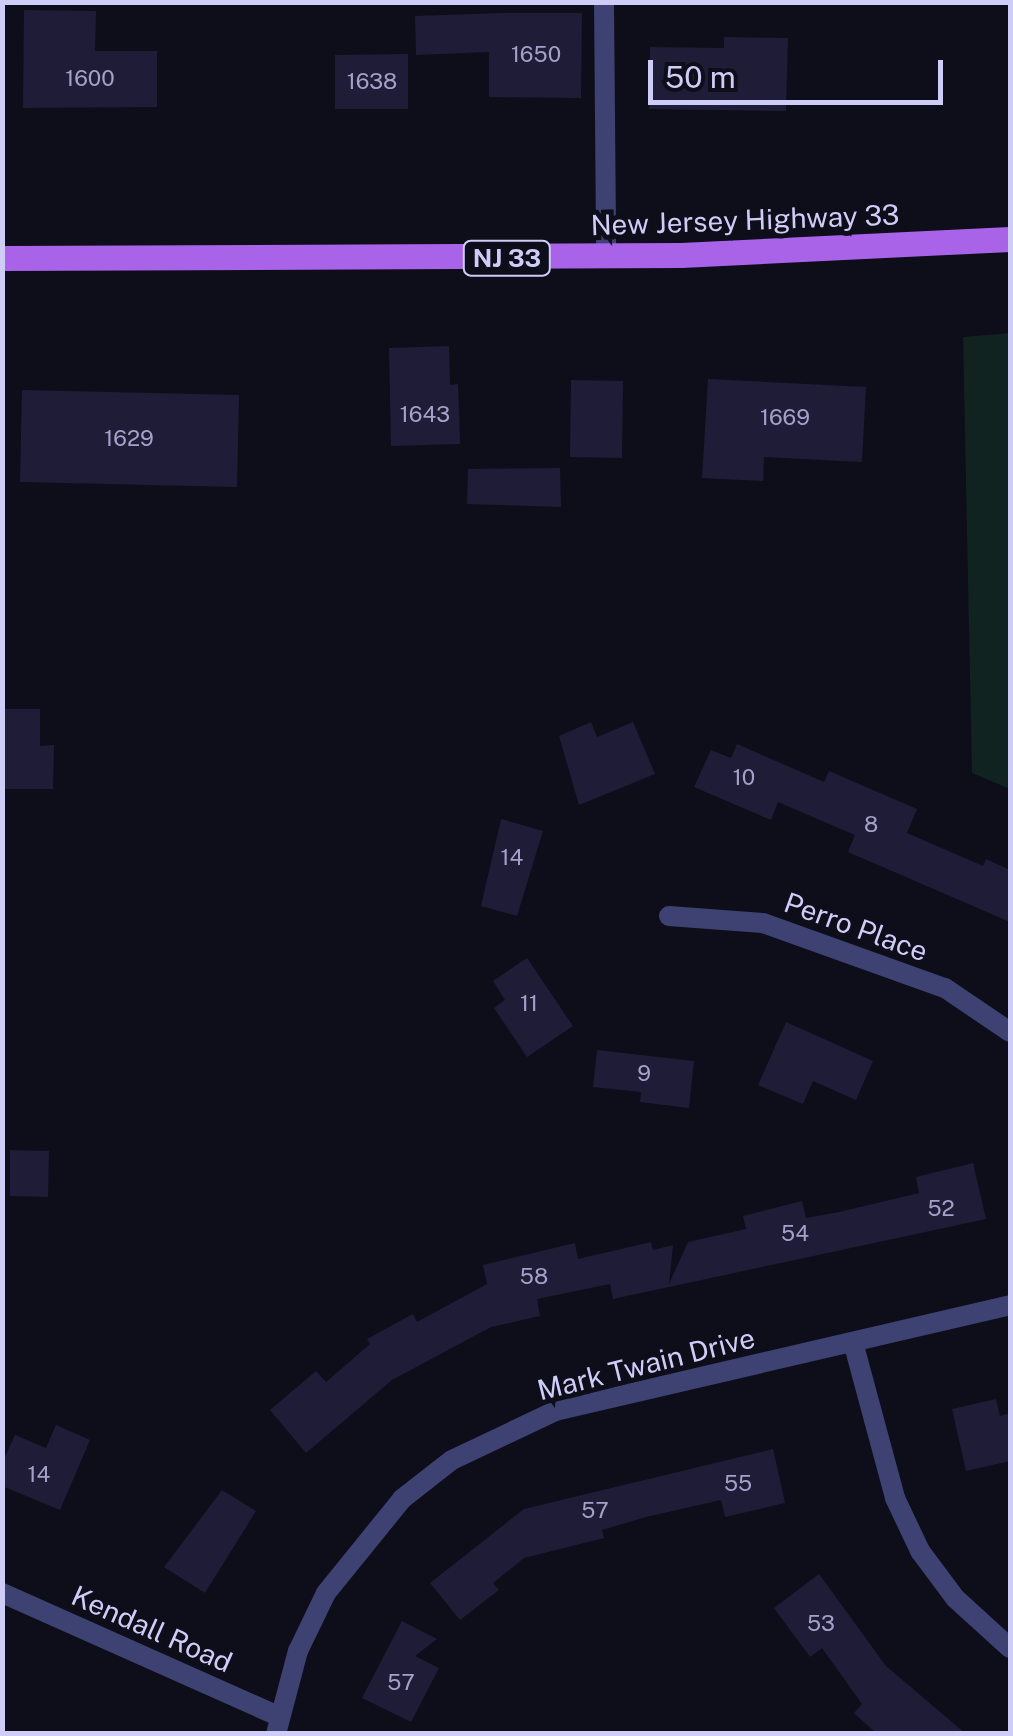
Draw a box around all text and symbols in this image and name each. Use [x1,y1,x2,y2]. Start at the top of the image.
scale bar [653,40,948,102]
house number: 1650 [511,42,561,68]
text: 50 m [665,59,736,95]
house number: 1600 [65,66,115,92]
house number: 1638 [347,69,397,95]
street label: New Jersey Highway 33 [590,198,900,242]
road number: NJ 33 [462,238,552,278]
house number: 1643 [400,402,450,428]
house number: 1669 [760,405,810,431]
house number: 1629 [104,426,154,452]
house number: 10 [733,765,755,791]
house number: 8 [864,812,878,838]
house number: 14 [501,845,523,871]
street label: Perro Place [780,885,932,969]
house number: 11 [520,991,538,1017]
house number: 9 [637,1061,651,1087]
house number: 52 [927,1196,955,1222]
house number: 54 [781,1221,809,1247]
house number: 58 [520,1264,548,1290]
street label: Mark Twain Drive [534,1321,758,1407]
house number: 14 [28,1462,50,1488]
house number: 55 [724,1471,752,1497]
house number: 57 [581,1498,609,1524]
street label: Kendall Road [67,1579,237,1679]
house number: 53 [807,1611,835,1637]
house number: 57 [387,1670,415,1696]

